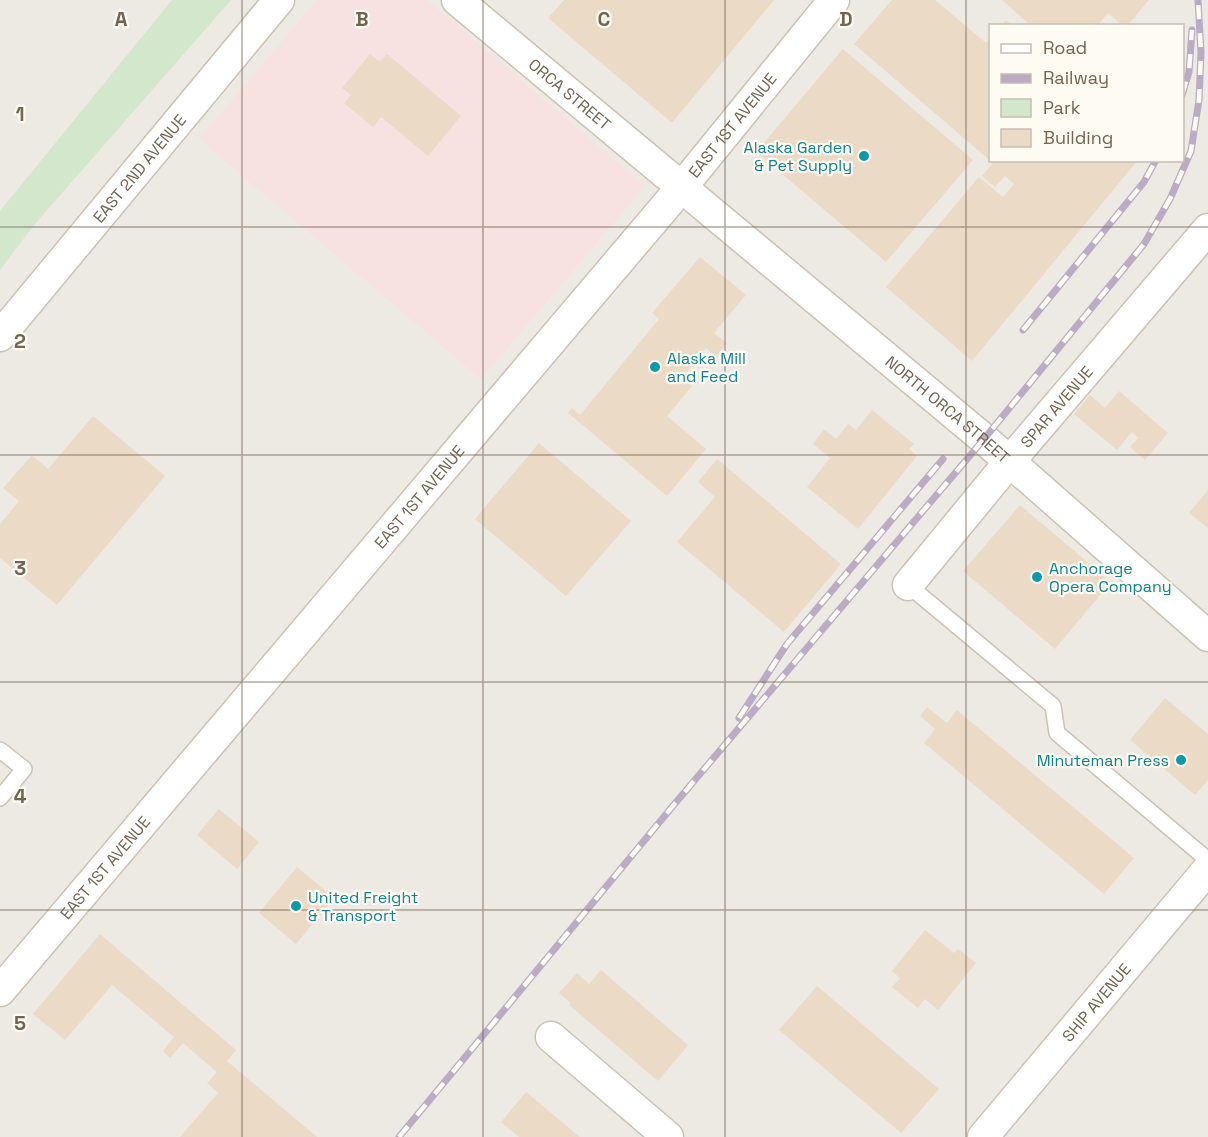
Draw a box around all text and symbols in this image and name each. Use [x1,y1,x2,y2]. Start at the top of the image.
text: A [115,6,128,32]
text: B [355,6,369,32]
text: C [598,6,611,32]
text: D [839,6,853,32]
legend [989,24,1184,162]
text: Road [1043,36,1087,59]
street label: ORCA STREET [524,54,615,135]
text: Railway [1043,66,1109,89]
street label: EAST 1ST AVENUE [684,69,781,182]
text: Park [1043,96,1081,119]
text: 1 [15,101,25,127]
street label: EAST 2ND AVENUE [89,110,191,227]
text: Building [1043,126,1113,149]
place label: Alaska Garden & Pet Supply [744,137,852,176]
marker: Alaska Garden & Pet Supply [857,149,871,163]
text: 2 [14,328,26,354]
place label: Alaska Mill and Feed [667,348,746,387]
street label: NORTH ORCA STREET [881,351,1014,468]
marker: Alaska Mill and Feed [648,360,662,374]
street label: SPAR AVENUE [1016,362,1098,452]
street label: EAST 1ST AVENUE [370,441,469,553]
text: 3 [14,555,26,581]
place label: Anchorage Opera Company [1049,558,1171,597]
marker: Anchorage Opera Company [1030,570,1044,584]
place label: Minuteman Press [1037,750,1169,771]
marker: Minuteman Press [1174,753,1188,767]
text: 4 [14,783,27,809]
street label: EAST 1ST AVENUE [55,812,155,924]
place label: United Freight & Transport [308,887,418,926]
marker: United Freight & Transport [289,899,303,913]
street label: SHIP AVENUE [1058,959,1136,1046]
text: 5 [14,1010,26,1036]

